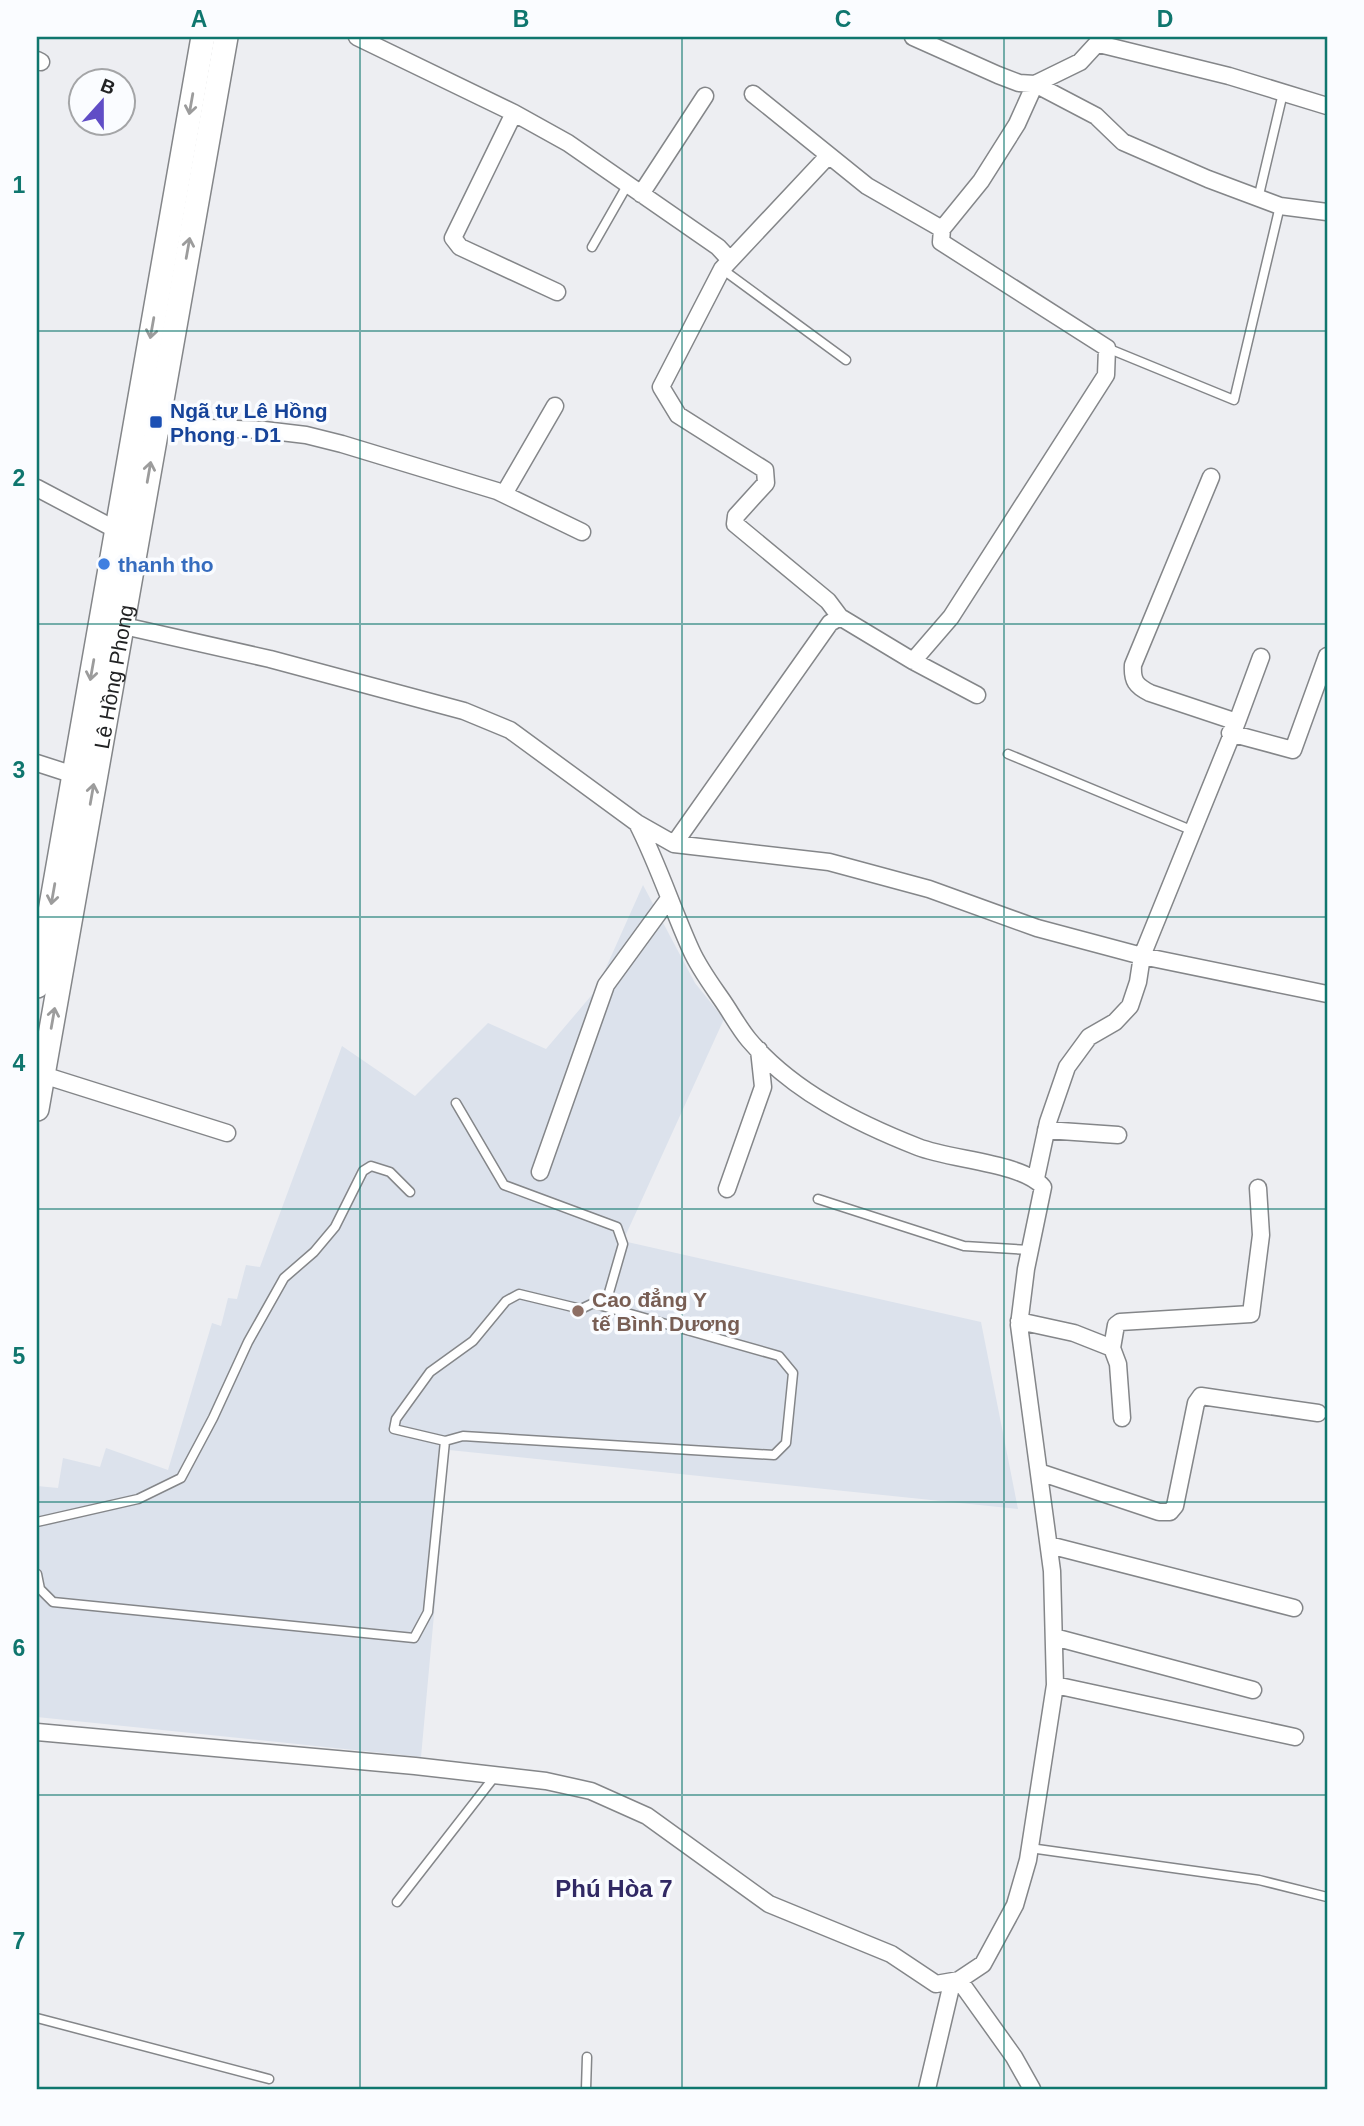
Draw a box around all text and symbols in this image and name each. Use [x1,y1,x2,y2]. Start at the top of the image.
text: A [191,6,207,32]
text: B [513,6,529,32]
text: C [835,6,851,32]
text: D [1157,6,1173,32]
north arrow [66,66,136,136]
text: B [98,74,118,99]
one-way arrow [184,92,198,115]
text: 1 [13,172,26,198]
one-way arrow [182,237,196,260]
one-way arrow [145,316,158,339]
place label: Ngã tư Lê Hồng Phong - D1 [170,399,328,446]
marker: Ngã tư Lê Hồng Phong - D1 [148,414,164,430]
one-way arrow [143,461,156,484]
text: 2 [13,465,25,491]
place label: thanh tho [118,553,214,576]
marker: thanh tho [96,556,112,572]
street label: Lê Hồng Phong [89,603,137,751]
one-way arrow [85,658,98,681]
text: 3 [13,757,25,783]
one-way arrow [86,783,99,806]
one-way arrow [46,882,59,905]
one-way arrow [47,1007,60,1030]
text: 4 [13,1050,26,1076]
place label: Cao đẳng Y tế Bình Dương [592,1288,740,1335]
marker: Cao đẳng Y tế Bình Dương [570,1303,586,1319]
text: 5 [13,1343,26,1369]
text: 6 [13,1635,25,1661]
district label: Phú Hòa 7 [555,1875,673,1902]
text: 7 [13,1928,25,1954]

